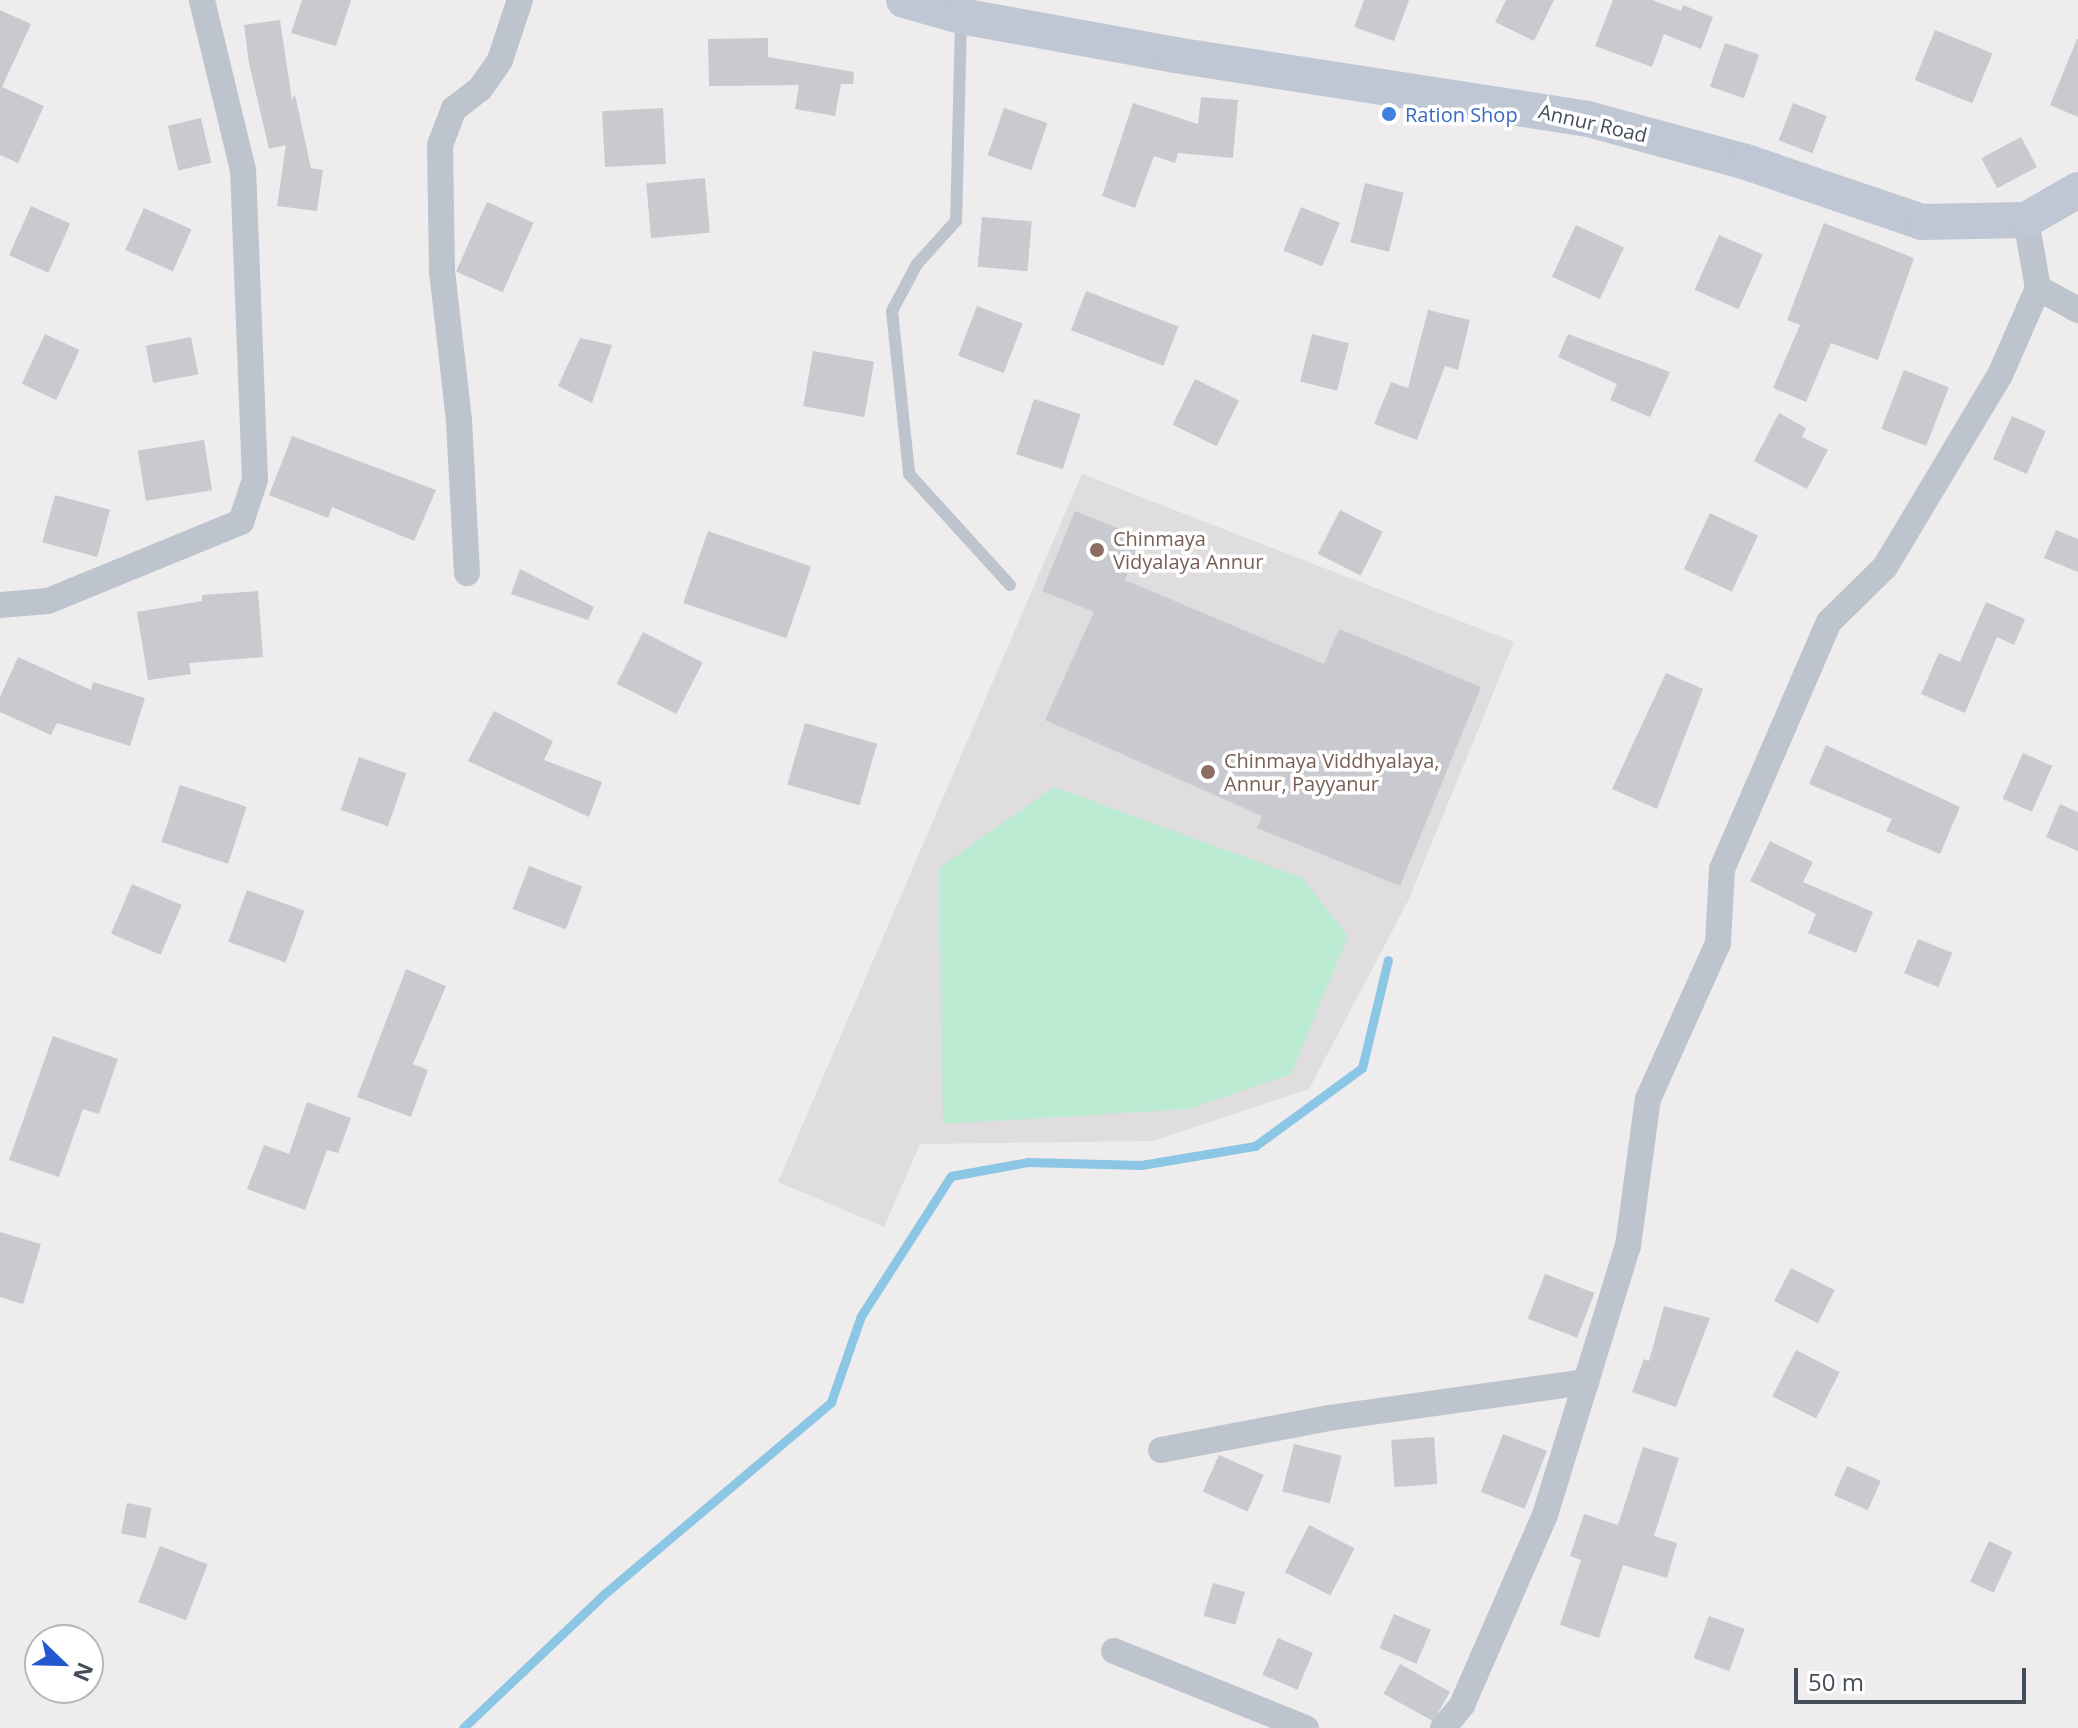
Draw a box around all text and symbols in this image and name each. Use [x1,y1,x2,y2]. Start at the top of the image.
street label: Annur Road [1536,99,1650,147]
place label: Ration Shop [1405,102,1518,126]
marker: Ration Shop [1380,105,1398,123]
place label: Chinmaya Vidyalaya Annur [1113,526,1263,573]
marker: Chinmaya Vidyalaya Annur [1088,541,1106,559]
place label: Chinmaya Viddhyalaya, Annur, Payyanur [1224,748,1439,795]
marker: Chinmaya Viddhyalaya, Annur, Payyanur [1199,763,1217,781]
north arrow [24,1624,104,1704]
scale bar [1798,1652,2030,1702]
text: N [67,1658,102,1687]
text: 50 m [1808,1665,1864,1698]

